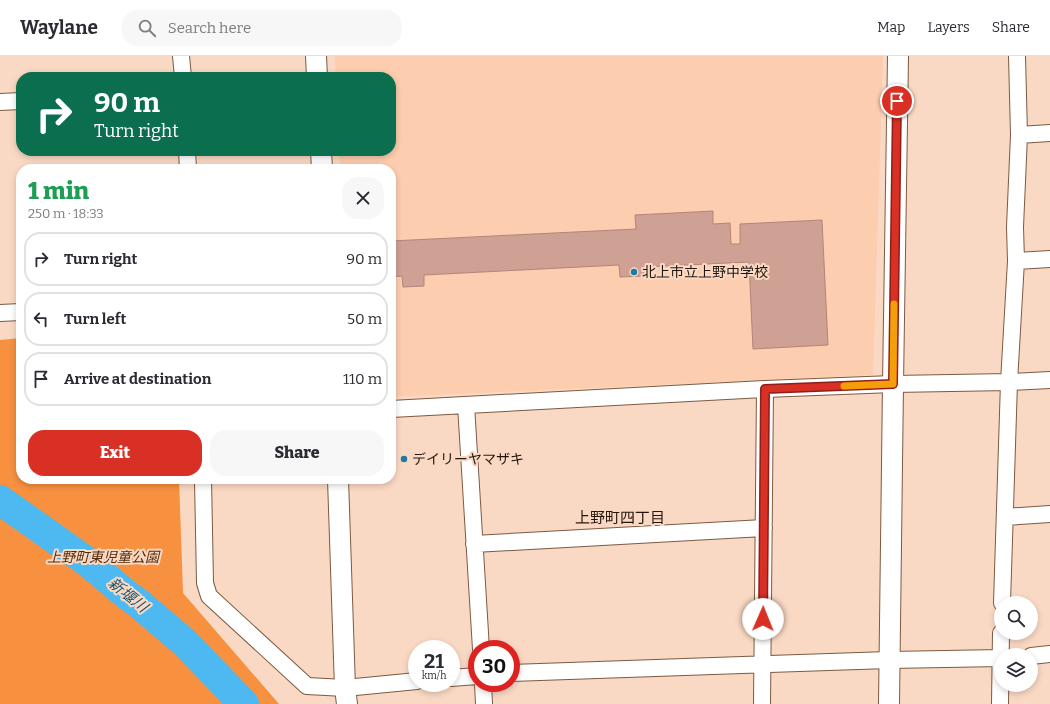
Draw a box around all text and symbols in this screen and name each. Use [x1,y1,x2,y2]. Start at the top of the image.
search box [122,10,402,46]
text: Waylane [20,16,98,39]
icon: search [136,17,158,39]
text: Search here [168,19,251,37]
text: Map [877,19,905,36]
text: Layers [927,19,970,36]
text: Share [992,19,1030,36]
pin [880,84,914,118]
text: 90 m [94,86,160,119]
icon: right [28,88,80,140]
icon: arrive [886,90,908,112]
text: Turn right [94,120,179,142]
text: 1 min [28,177,89,205]
button: close [342,177,384,219]
text: 250 m · 18:33 [28,206,104,221]
icon: right [30,248,52,270]
text: Turn right [64,250,137,268]
text: 90 m [346,250,382,268]
place label: 北上市立上野中学校 [642,264,768,281]
marker: 北上市立上野中学校 [629,267,639,277]
icon: left [30,308,52,330]
text: Turn left [64,310,126,328]
text: 50 m [347,310,382,328]
icon: arrive [30,368,52,390]
text: Arrive at destination [64,370,211,388]
text: 110 m [343,370,382,388]
button: Exit [28,430,202,476]
button: Share [210,430,384,476]
place label: デイリーヤマザキ [412,451,524,468]
marker: デイリーヤマザキ [399,454,409,464]
district label: 上野町四丁目 [575,509,665,527]
park label: 上野町東児童公園 [47,549,161,566]
water label: 新堰川 [105,574,153,617]
map controls [994,596,1038,692]
button: search [994,596,1038,640]
position arrow [742,598,784,640]
speed limit sign: 30 [468,640,520,692]
button: layers [994,648,1038,692]
text: 21 [424,649,444,673]
text: km/h [422,670,446,682]

